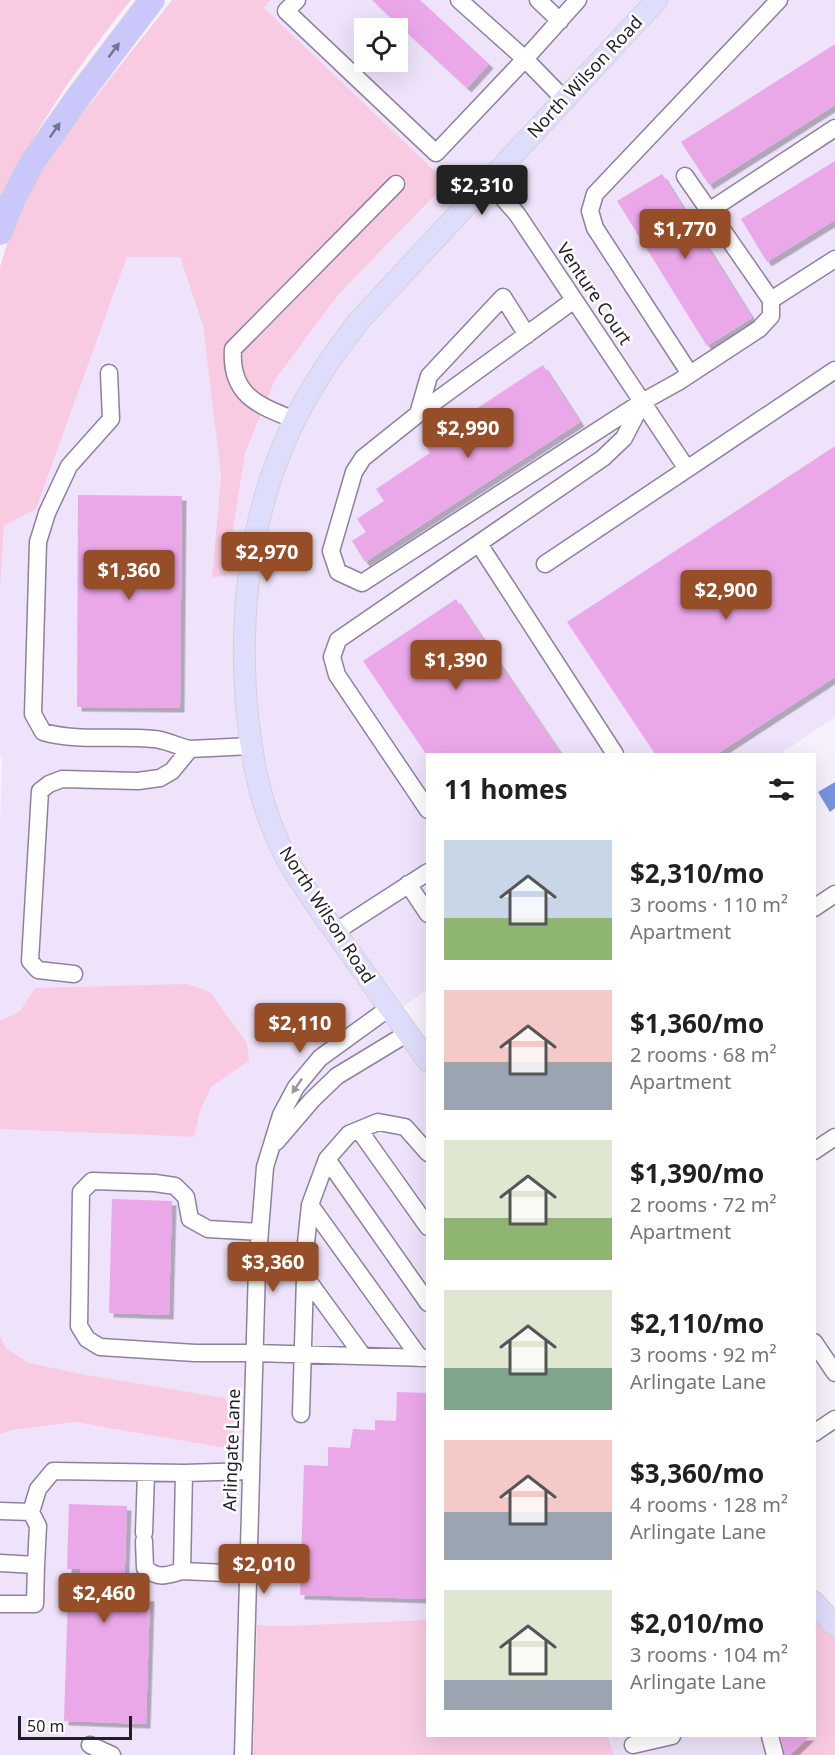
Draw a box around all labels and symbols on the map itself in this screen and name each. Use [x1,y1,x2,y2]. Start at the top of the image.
street label: North Wilson Road [521,10,647,143]
one-way arrow [108,42,120,58]
one-way arrow [49,122,61,138]
pin: $2,310 [433,165,531,216]
pin: $1,770 [636,209,734,260]
street label: Venture Court [552,238,638,350]
pin: $2,990 [419,408,517,459]
pin: $2,970 [218,532,316,583]
pin: $1,360 [80,550,178,601]
pin: $2,900 [677,570,775,621]
pin: $1,390 [407,640,505,691]
street label: North Wilson Road [275,841,381,988]
pin: $2,110 [251,1003,349,1054]
one-way arrow [292,1078,303,1094]
pin: $3,360 [224,1242,322,1293]
street label: Arlingate Lane [217,1388,245,1512]
pin: $2,010 [215,1544,313,1595]
pin: $2,460 [55,1573,153,1624]
scale bar [18,1713,132,1740]

